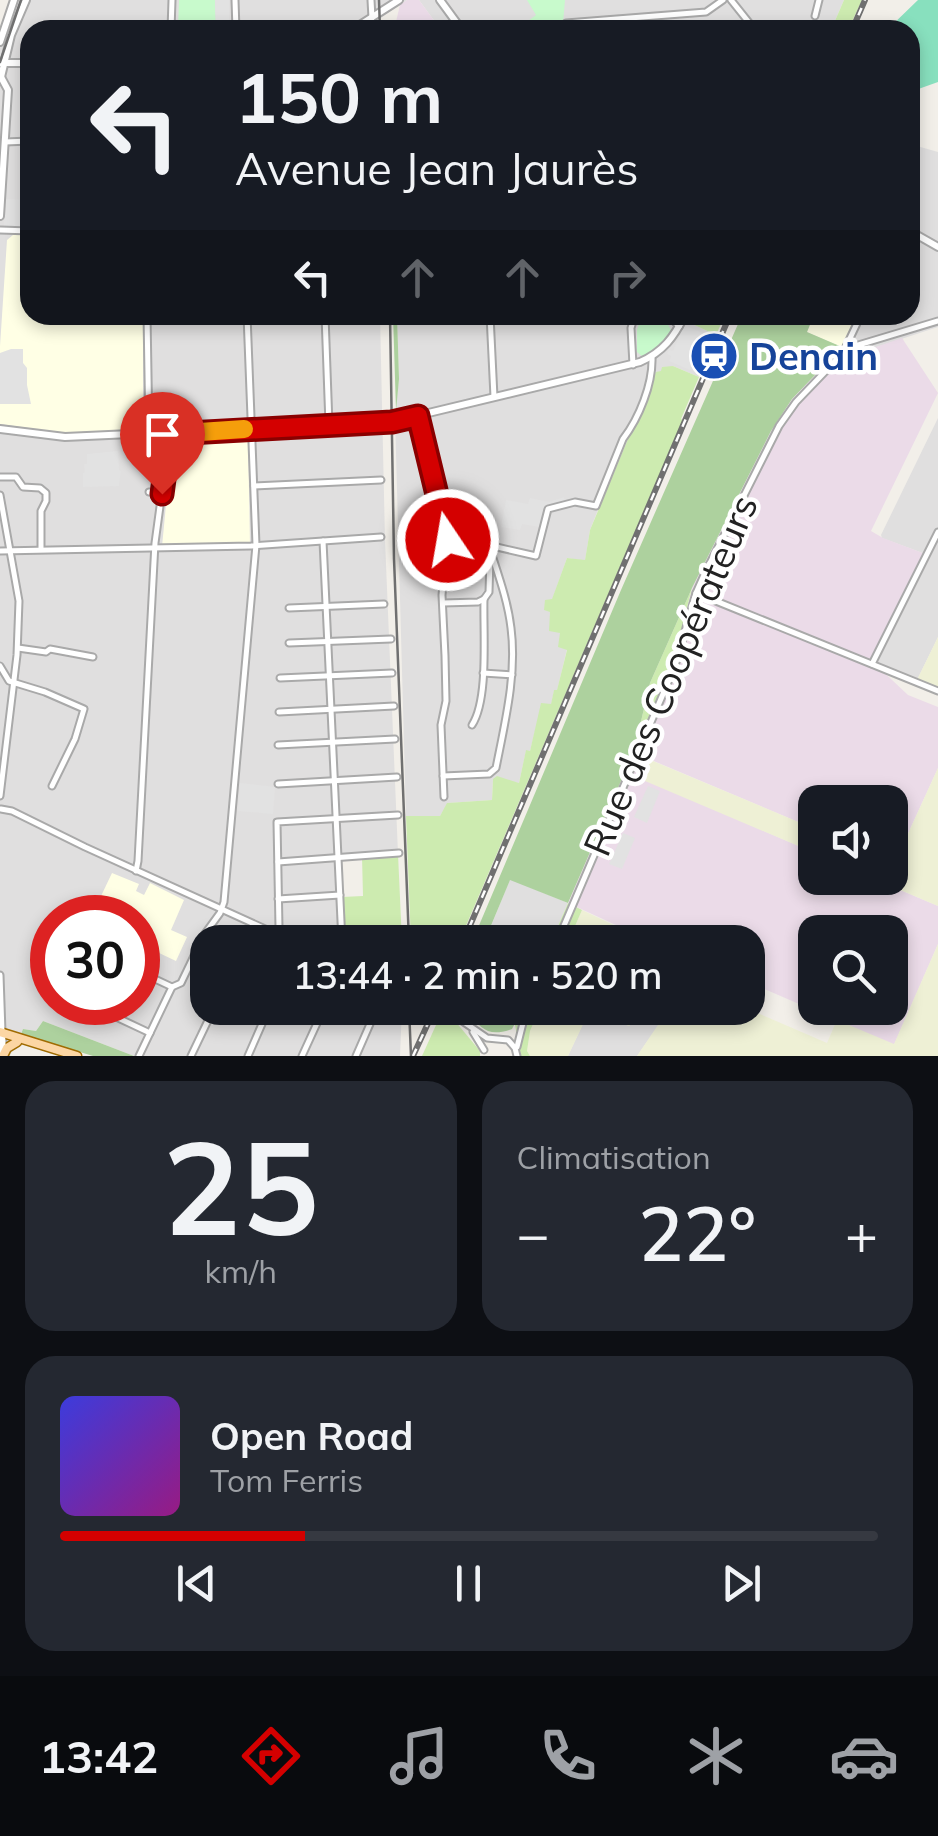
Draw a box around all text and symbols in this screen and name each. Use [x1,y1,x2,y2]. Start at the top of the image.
text: 150 m [235,53,443,141]
icon: left [70,60,200,190]
text: Avenue Jean Jaurès [235,140,639,196]
icon: left [285,250,340,305]
icon: ahead [390,250,445,305]
icon: ahead [495,250,550,305]
icon: right [600,250,655,305]
station icon: Denain [688,330,740,382]
place label: Denain [749,332,878,380]
pin [120,392,205,495]
icon: arrive [135,407,190,462]
street label: Rue des Coopérateurs [572,487,768,863]
position arrow [396,488,500,592]
map controls [798,785,908,1025]
button: sound [798,785,908,895]
speed limit sign: 30 [30,895,160,1025]
button: search [798,915,908,1025]
text: 13:44 · 2 min · 520 m [292,951,663,999]
text: 25 [163,1104,319,1268]
text: Climatisation [517,1137,711,1177]
text: 22° [638,1186,756,1280]
text: − [517,1199,550,1268]
text: + [845,1199,878,1268]
text: km/h [205,1251,277,1291]
text: Open Road [210,1412,413,1460]
text: Tom Ferris [210,1460,363,1500]
icon: previous [169,1556,224,1611]
icon: pause [441,1556,496,1611]
icon: next [714,1556,769,1611]
icon: directions [236,1721,306,1791]
icon: music [384,1721,454,1791]
icon: phone [533,1721,603,1791]
icon: climate [681,1721,751,1791]
icon: car [829,1721,899,1791]
text: 13:42 [39,1728,158,1784]

